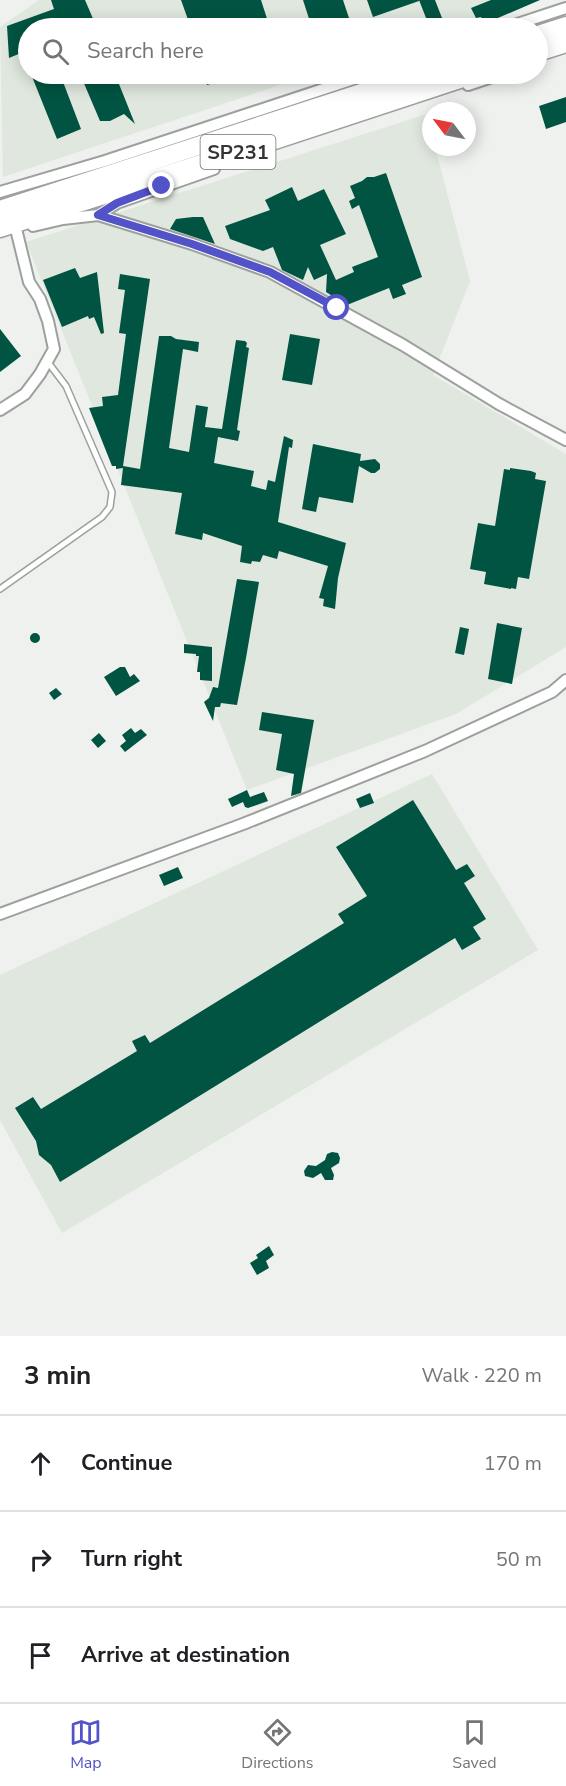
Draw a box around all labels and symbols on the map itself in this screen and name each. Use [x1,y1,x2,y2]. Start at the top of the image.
north arrow [422,102,476,156]
road number: SP231 [200,135,276,169]
route end [148,172,174,198]
route start [323,294,349,320]

